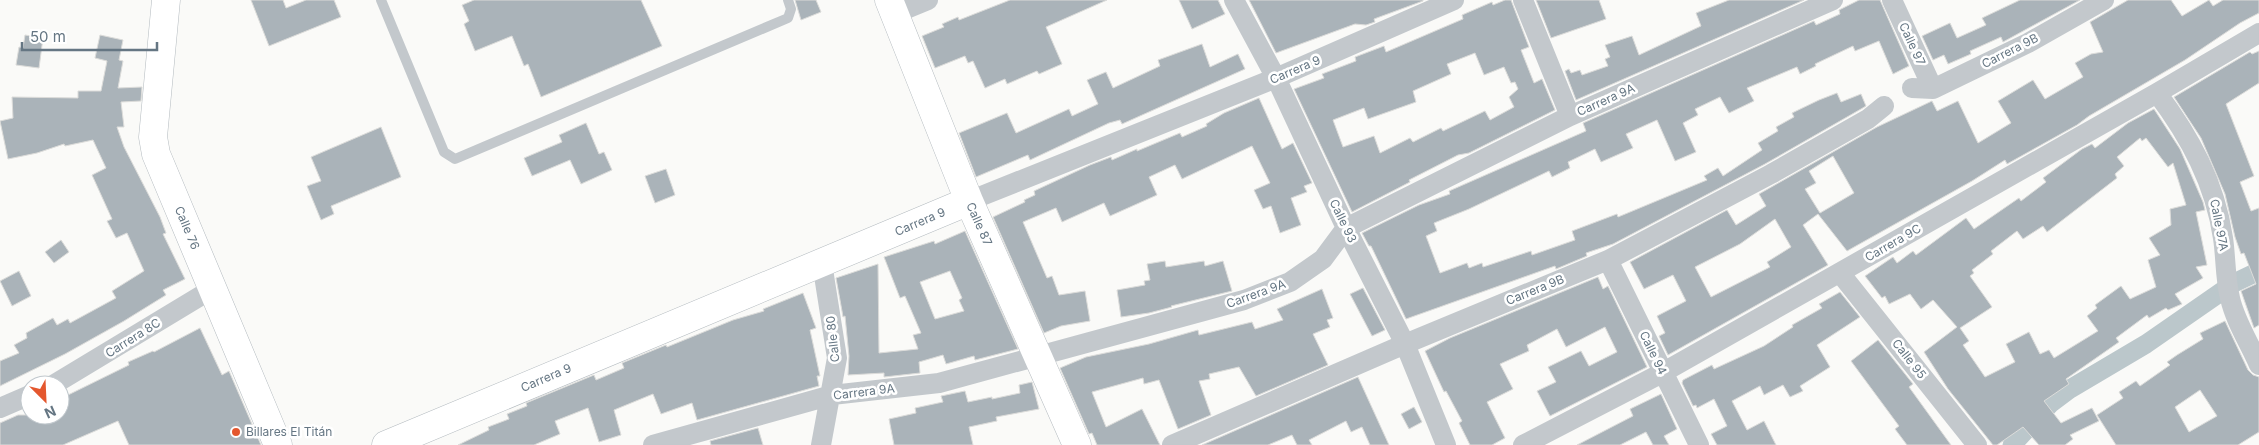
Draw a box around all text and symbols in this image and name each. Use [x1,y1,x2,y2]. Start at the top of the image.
scale bar [22,20,158,52]
street label: Calle 97 [1896,20,1929,68]
text: 50 m [30,27,66,46]
street label: Carrera 9B [1979,30,2041,71]
street label: Carrera 9 [1267,52,1322,87]
street label: Carrera 9A [1574,80,1637,119]
street label: Calle 93 [1327,197,1360,245]
street label: Calle 97A [2207,198,2232,252]
street label: Calle 87 [963,200,996,248]
street label: Calle 76 [172,204,203,252]
street label: Carrera 9 [892,204,947,239]
street label: Carrera 9C [1862,220,1924,265]
street label: Carrera 9B [1504,271,1566,308]
street label: Carrera 9A [1224,276,1287,311]
street label: Carrera 8C [102,315,163,360]
street label: Calle 80 [823,315,842,363]
street label: Calle 94 [1636,328,1671,377]
street label: Calle 95 [1889,336,1930,382]
street label: Carrera 9 [518,360,573,395]
north arrow [20,375,70,425]
street label: Carrera 9A [832,380,896,403]
text: N [42,402,59,422]
place label: Billares El Titán [246,424,332,439]
marker: Billares El Titán [230,426,242,438]

